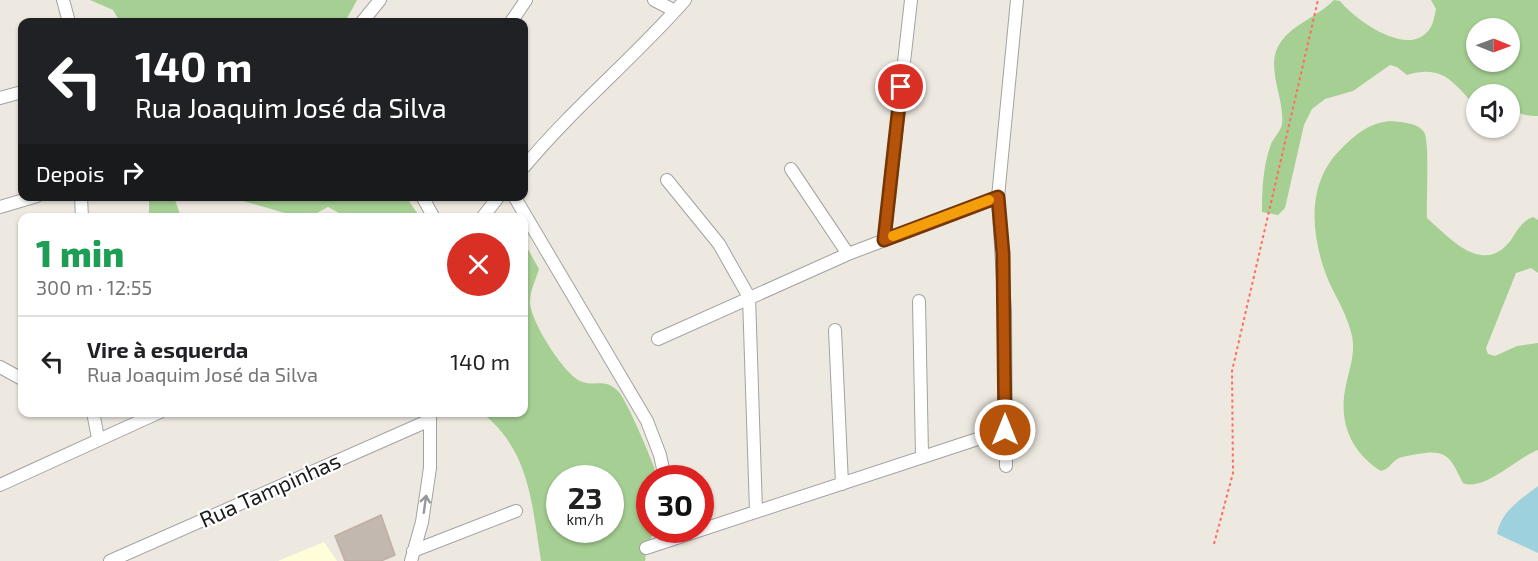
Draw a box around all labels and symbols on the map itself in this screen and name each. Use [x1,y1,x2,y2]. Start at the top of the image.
north arrow [1466,18,1520,72]
pin [875,61,926,112]
position arrow [973,398,1037,462]
street label: Rua Tampinhas [195,446,344,532]
speed limit sign: 30 [636,465,714,543]
one-way arrow [419,495,430,515]

